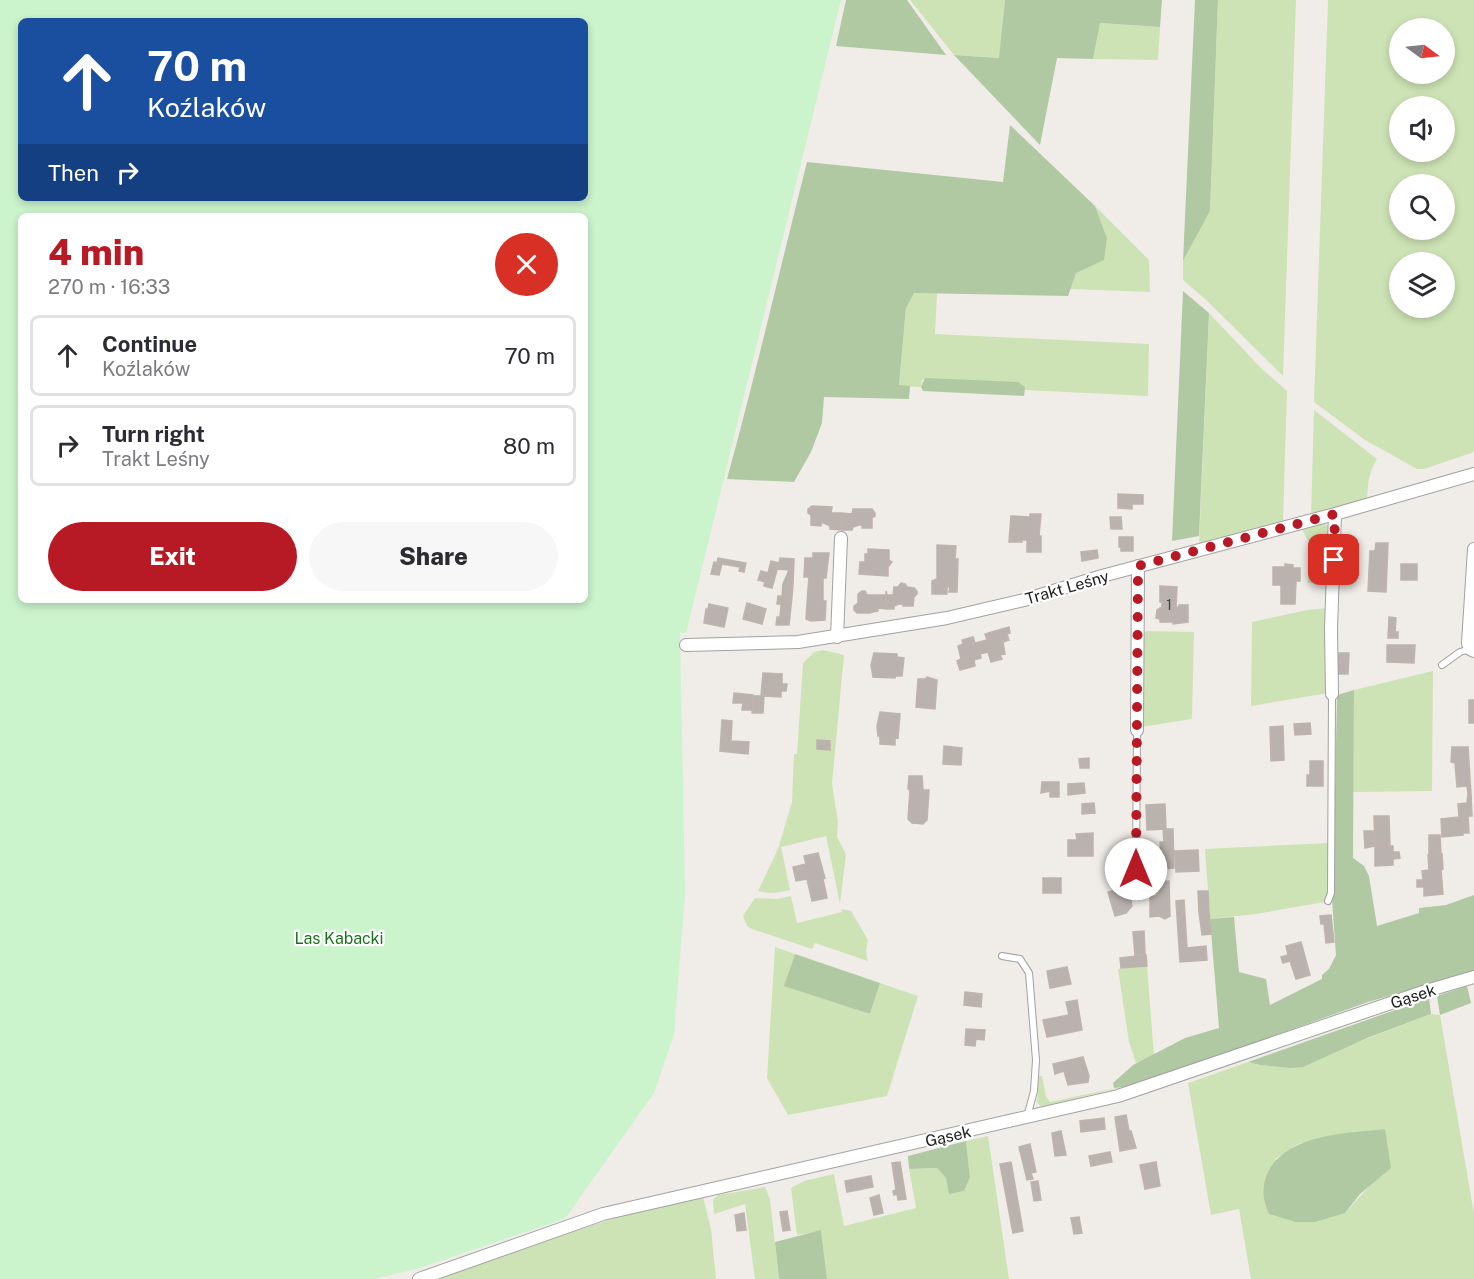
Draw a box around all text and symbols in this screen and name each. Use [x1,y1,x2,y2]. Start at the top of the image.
north arrow [1389,18,1455,84]
map controls [1389,18,1455,318]
text: 70 m [147,41,247,90]
icon: ahead [48,42,126,120]
text: Koźlaków [147,91,266,123]
button: sound [1389,96,1455,162]
icon: right [111,156,144,189]
text: Then [48,160,99,186]
button: search [1389,174,1455,240]
text: 4 min [48,231,144,273]
button: close [495,233,558,296]
button: layers [1389,252,1455,318]
text: 270 m · 16:33 [48,275,170,299]
text: Continue [102,331,197,357]
icon: ahead [51,339,84,372]
text: 70 m [504,343,555,369]
text: Koźlaków [102,357,190,381]
text: Turn right [102,421,205,447]
icon: right [51,429,84,462]
text: 80 m [503,433,555,459]
text: Trakt Leśny [102,447,210,471]
button: Exit [48,522,297,591]
button: Share [309,522,558,591]
pin [1308,534,1359,585]
icon: arrive [1317,543,1350,576]
street label: Trakt Leśny [1023,566,1112,608]
house number: 1 [1166,597,1172,613]
position arrow [1104,837,1168,901]
park label: Las Kabacki [294,929,384,948]
street label: Gąsek [1388,980,1438,1013]
street label: Gąsek [923,1122,973,1151]

